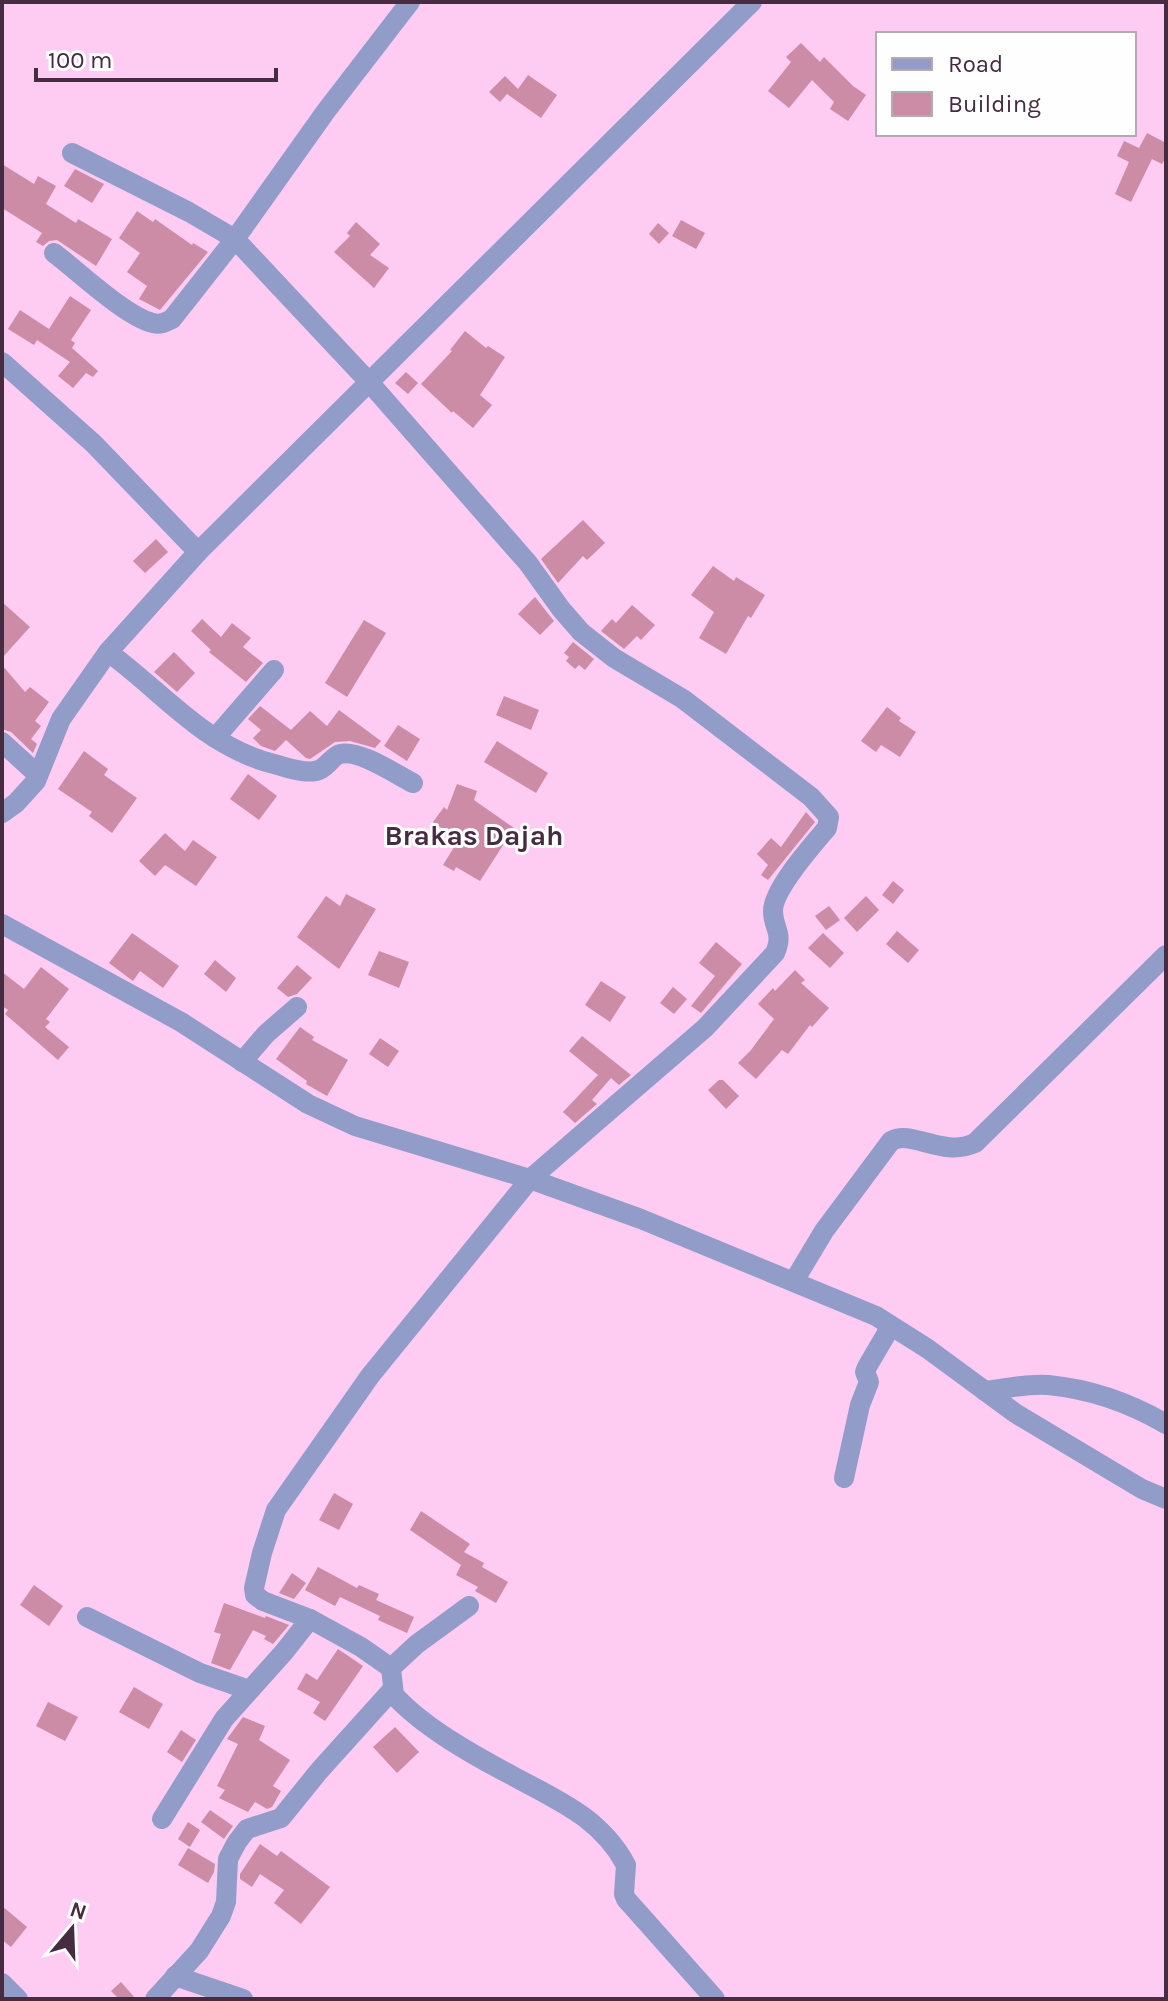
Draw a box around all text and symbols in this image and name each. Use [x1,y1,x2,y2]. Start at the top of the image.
scale bar [36,32,276,82]
legend [876,32,1136,136]
text: 100 m [48,46,113,74]
text: Road [948,50,1003,78]
text: Building [948,90,1041,118]
district label: Brakas Dajah [384,819,564,852]
north arrow [32,1889,112,1969]
text: N [66,1896,90,1926]

